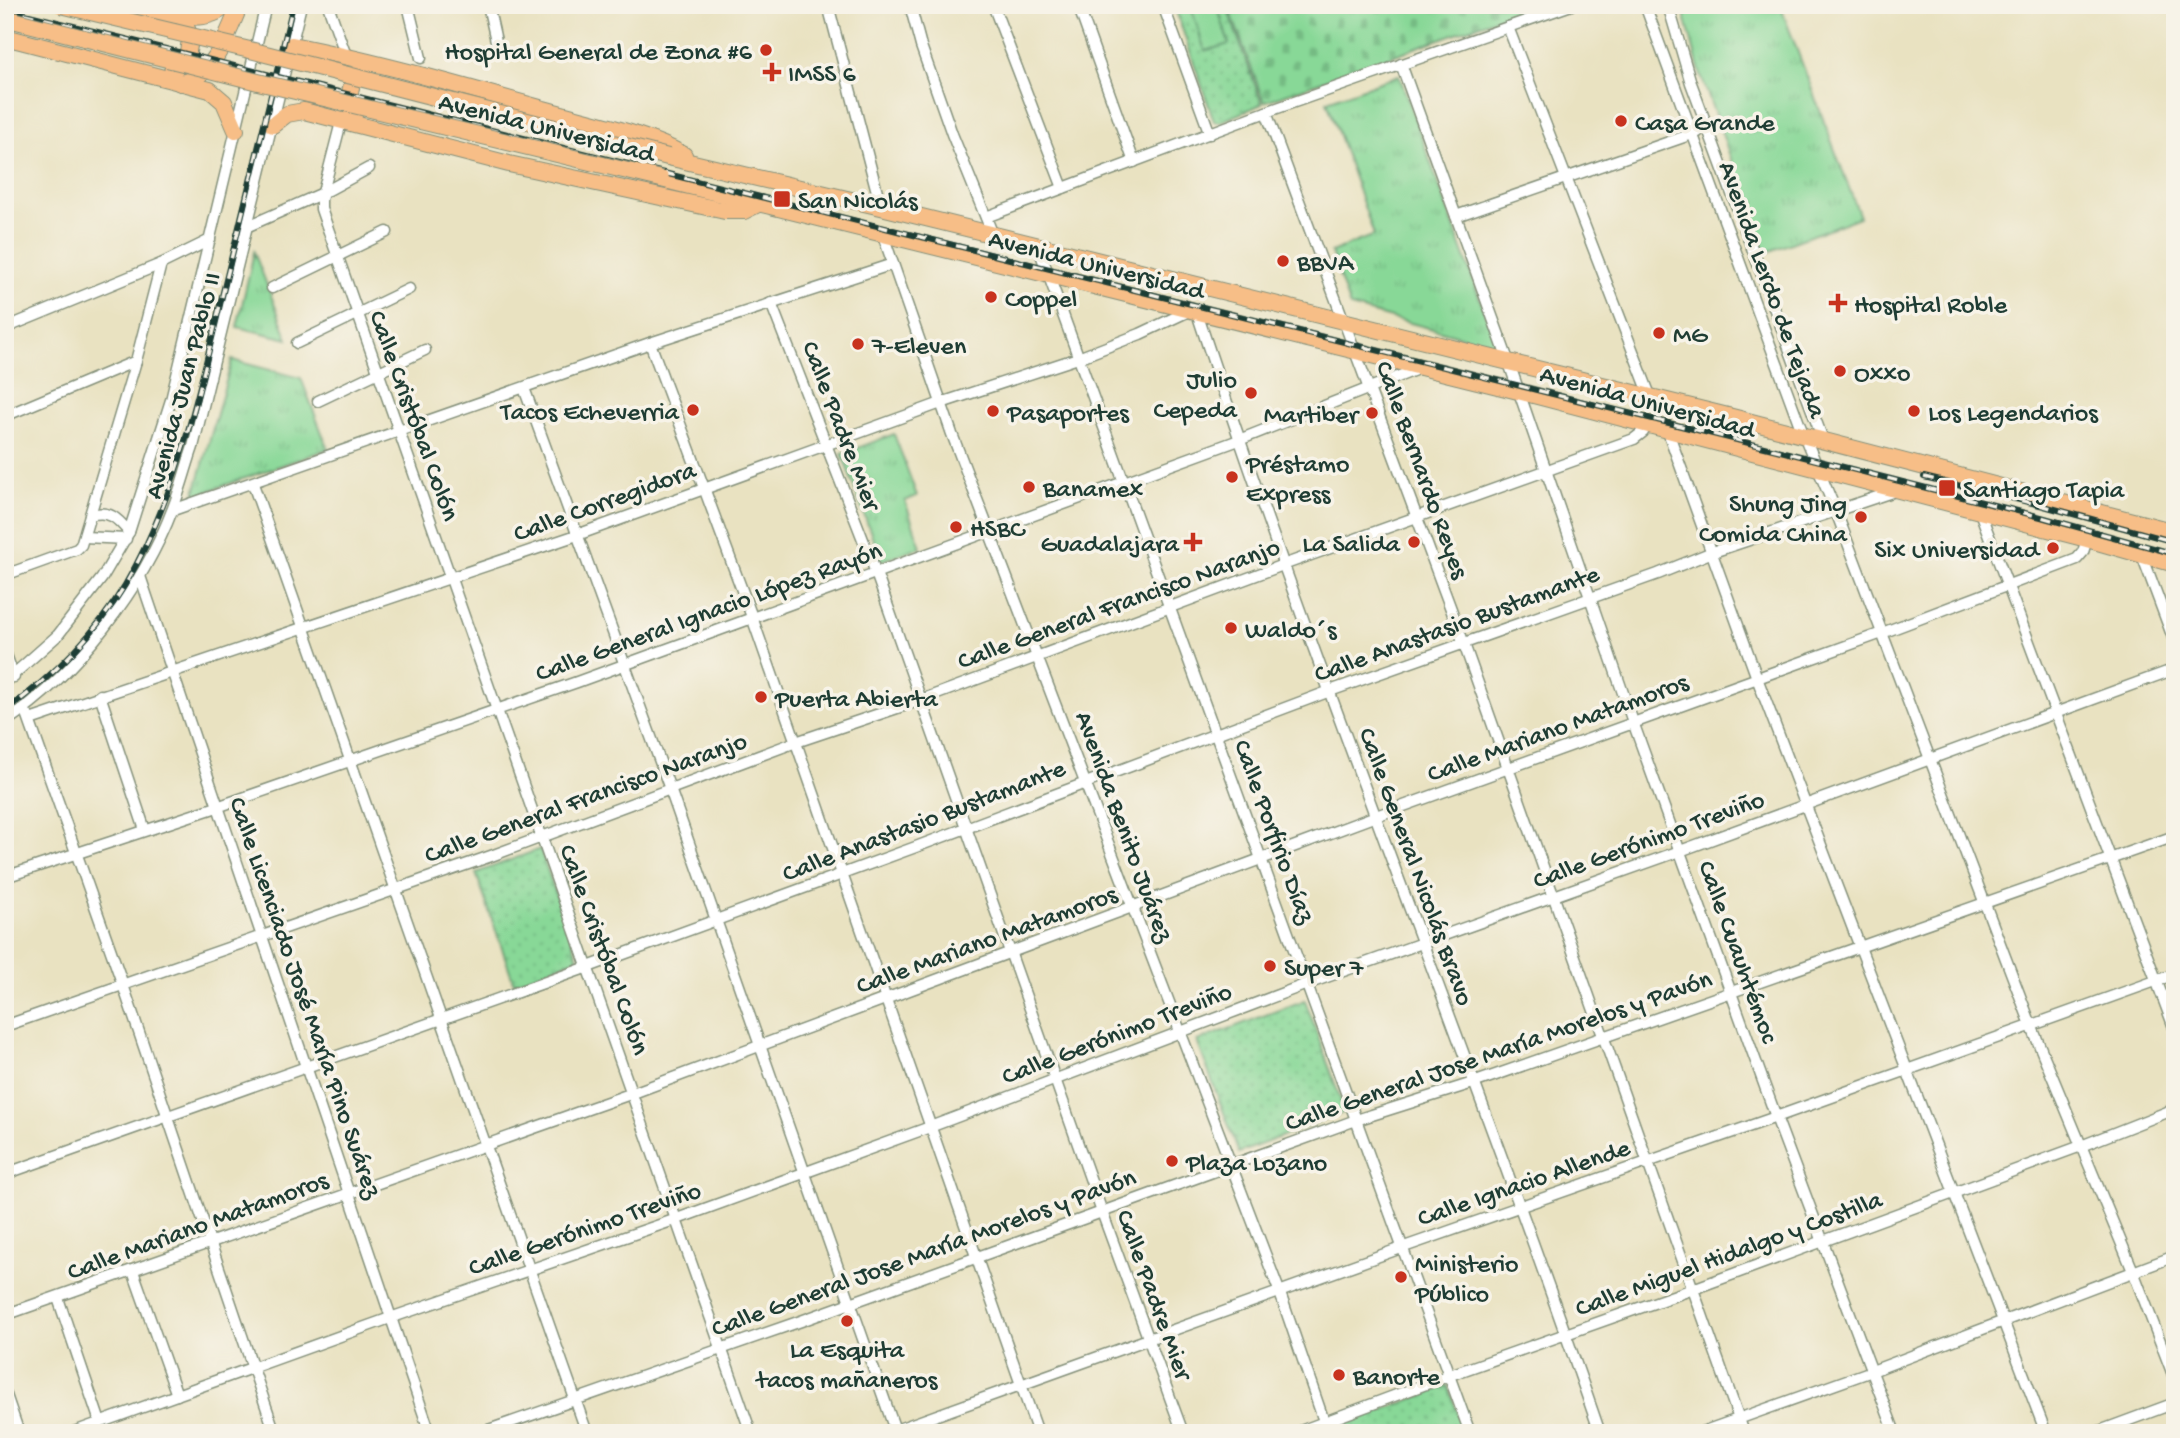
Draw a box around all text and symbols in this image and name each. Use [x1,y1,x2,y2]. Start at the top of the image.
place label: Hospital General de Zona #6 [445,39,753,70]
marker: Hospital General de Zona #6 [758,42,774,58]
place label: IMSS 6 [788,61,857,92]
marker: IMSS 6 [762,62,782,82]
street label: Avenida Universidad [435,89,659,173]
place label: Casa Grande [1635,110,1775,141]
marker: Casa Grande [1613,113,1629,129]
street label: Avenida Lerdo de Tejada [1709,158,1831,425]
place label: San Nicolás [798,188,919,219]
marker: San Nicolás [772,189,792,209]
street label: Avenida Universidad [985,226,1209,310]
place label: BBVA [1296,250,1355,281]
marker: BBVA [1275,253,1291,269]
street label: Avenida Juan Pablo II [140,269,231,503]
place label: Coppel [1005,286,1077,317]
marker: Coppel [983,289,999,305]
place label: Hospital Roble [1854,292,2008,323]
marker: Hospital Roble [1828,293,1848,313]
street label: Calle Cristóbal Colón [359,307,464,526]
place label: MG [1673,322,1709,353]
marker: MG [1651,325,1667,341]
place label: 7-Eleven [871,333,967,364]
marker: 7-Eleven [850,336,866,352]
street label: Calle Padre Mier [792,338,886,518]
street label: Calle Bernardo Reyes [1366,358,1474,585]
place label: Oxxo [1854,360,1911,391]
street label: Avenida Universidad [1536,361,1759,448]
marker: Oxxo [1832,363,1848,379]
place label: Julio Cepeda [1154,367,1239,428]
marker: Julio Cepeda [1243,385,1259,401]
place label: Tacos Echeverria [499,399,681,430]
place label: Pasaportes [1006,400,1130,431]
place label: Los Legendarios [1928,400,2099,431]
marker: Tacos Echeverria [685,402,701,418]
place label: Martiber [1264,402,1361,433]
marker: Pasaportes [985,403,1001,419]
marker: Los Legendarios [1906,403,1922,419]
marker: Martiber [1364,405,1380,421]
place label: Préstamo Express [1245,451,1350,512]
street label: Calle Corregidora [510,456,702,552]
marker: Préstamo Express [1224,469,1240,485]
place label: Banamex [1042,476,1143,507]
place label: Santiago Tapia [1963,477,2126,508]
marker: Santiago Tapia [1937,478,1957,498]
marker: Banamex [1021,479,1037,495]
place label: Shung Jing Comida China [1699,491,1849,552]
marker: Shung Jing Comida China [1853,509,1869,525]
place label: HSBC [970,516,1026,547]
marker: HSBC [948,519,964,535]
place label: Guadalajara [1040,531,1181,562]
place label: La Salida [1302,531,1402,562]
street label: Calle General Francisco Naranjo [954,533,1285,679]
marker: Guadalajara [1185,534,1201,550]
marker: La Salida [1406,534,1422,550]
street label: Calle General Ignacio López Rayón [532,537,887,691]
place label: Six Universidad [1874,537,2041,568]
marker: Six Universidad [2045,540,2061,556]
street label: Calle Anastasio Bustamante [1311,560,1605,692]
place label: Waldo´s [1245,617,1338,648]
marker: Waldo´s [1223,620,1239,636]
street label: Calle Mariano Matamoros [1424,668,1694,792]
place label: Puerta Abierta [774,686,939,717]
marker: Puerta Abierta [753,689,769,705]
street label: Avenida Benito Juárez [1066,708,1179,949]
street label: Calle General Nicolás Bravo [1349,724,1479,1011]
street label: Calle General Francisco Naranjo [421,727,752,873]
street label: Calle Porfirio Díaz [1224,736,1320,930]
street label: Calle Anastasio Bustamante [779,755,1071,892]
street label: Calle Gerónimo Treviño [1530,786,1769,898]
street label: Calle Licenciado José María Pino Suárez [219,794,387,1205]
street label: Calle Cristóbal Colón [549,841,654,1060]
street label: Calle Cuauhtémoc [1688,857,1783,1049]
street label: Calle Mariano Matamoros [853,880,1123,1004]
place label: Super 7 [1284,955,1365,986]
marker: Super 7 [1262,958,1278,974]
street label: Calle General Jose María Morelos y Pavón [1282,965,1717,1141]
street label: Calle Gerónimo Treviño [998,978,1237,1094]
street label: Calle Ignacio Allende [1414,1134,1635,1236]
place label: Plaza Lozano [1185,1150,1327,1181]
marker: Plaza Lozano [1164,1153,1180,1169]
street label: Calle General Jose María Morelos y Pavón [708,1164,1141,1347]
street label: Calle Mariano Matamoros [64,1166,334,1290]
street label: Calle Gerónimo Treviño [465,1177,706,1286]
street label: Calle Miguel Hidalgo y Costilla [1572,1186,1889,1326]
street label: Calle Padre Mier [1107,1206,1198,1387]
place label: Ministerio Público [1414,1251,1519,1312]
marker: Ministerio Público [1393,1269,1409,1285]
marker: La Esquita tacos mañaneros [839,1313,855,1329]
place label: La Esquita tacos mañaneros [755,1337,939,1398]
place label: Banorte [1352,1364,1440,1395]
marker: Banorte [1331,1367,1347,1383]

